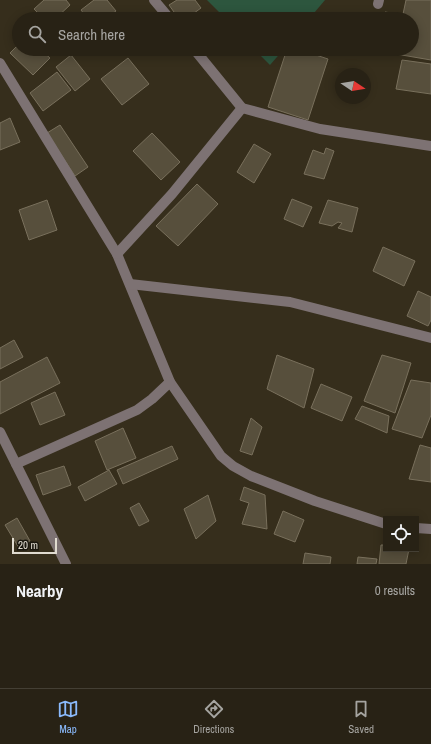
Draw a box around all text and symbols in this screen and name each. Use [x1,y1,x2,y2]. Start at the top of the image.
search box [12,12,419,56]
icon: search [26,23,48,45]
text: Search here [58,24,125,45]
north arrow [335,68,371,104]
map controls [383,516,419,552]
button: locate [383,516,419,552]
scale bar [12,536,57,555]
text: 20 m [18,538,38,552]
text: Nearby [16,579,63,602]
text: 0 results [375,582,415,599]
tab: Map [57,698,79,736]
tab: Directions [193,698,234,736]
tab: Saved [348,698,374,736]

